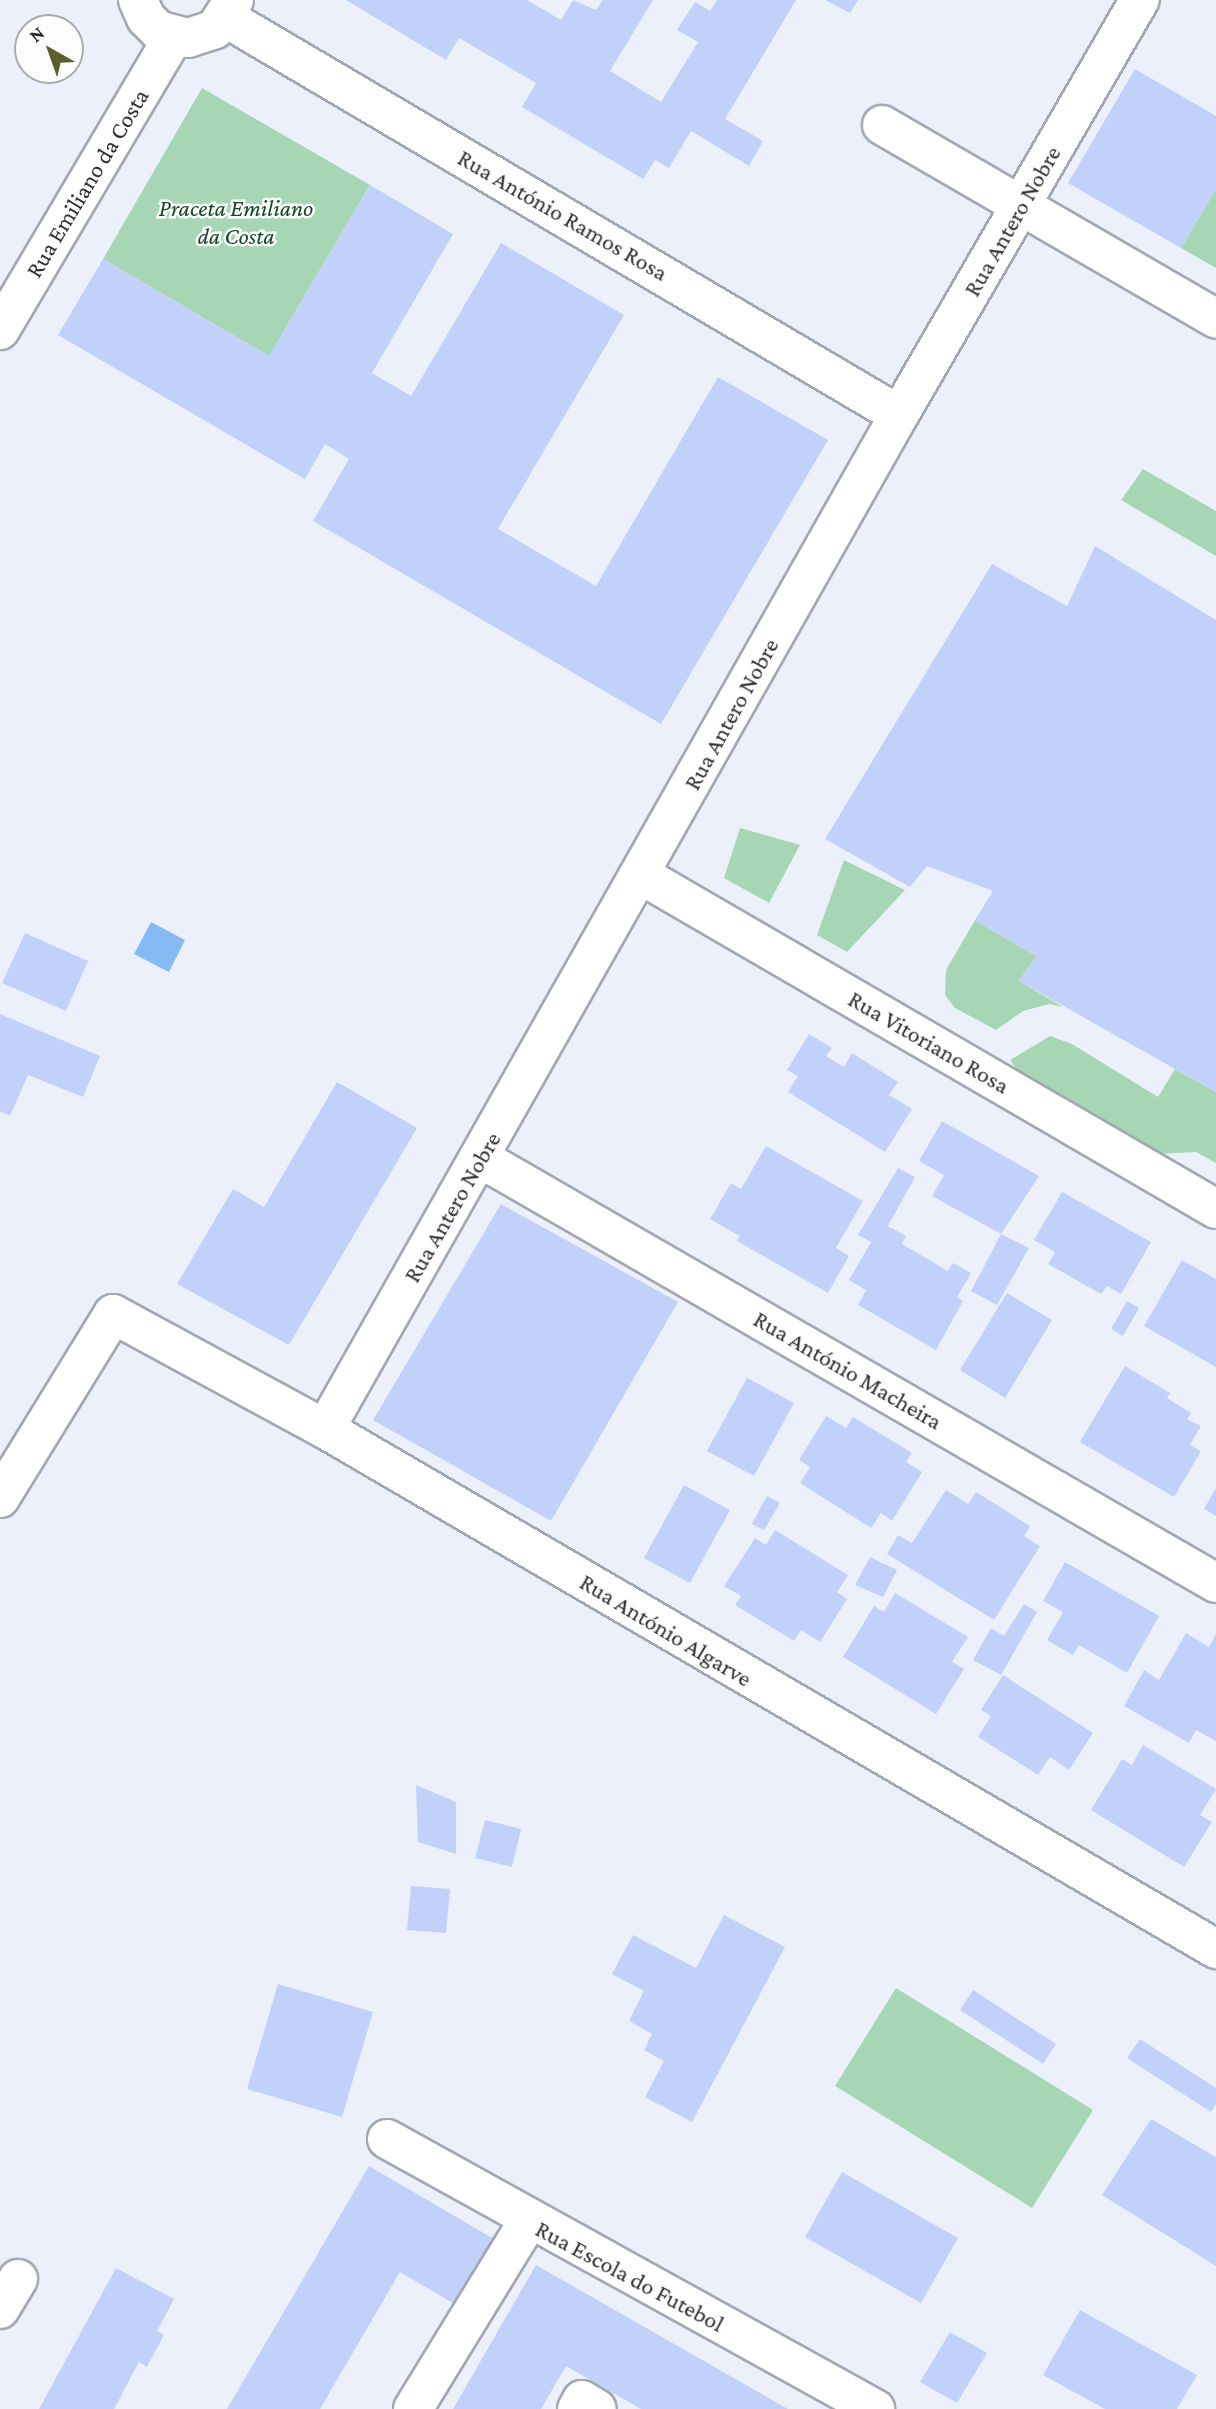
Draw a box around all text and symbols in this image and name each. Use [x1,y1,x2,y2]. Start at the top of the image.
north arrow [14,14,84,84]
text: N [25,22,48,46]
street label: Rua Emiliano da Costa [19,83,155,283]
street label: Rua Antero Nobre [957,141,1067,301]
street label: Rua António Ramos Rosa [453,143,673,287]
park label: Praceta Emiliano da Costa [159,194,313,250]
street label: Rua Antero Nobre [677,633,785,795]
street label: Rua Vitoriano Rosa [843,984,1015,1100]
street label: Rua Antero Nobre [397,1127,507,1287]
street label: Rua António Macheira [749,1304,947,1436]
street label: Rua António Algarve [575,1567,757,1693]
street label: Rua Escola do Futebol [531,2214,729,2338]

